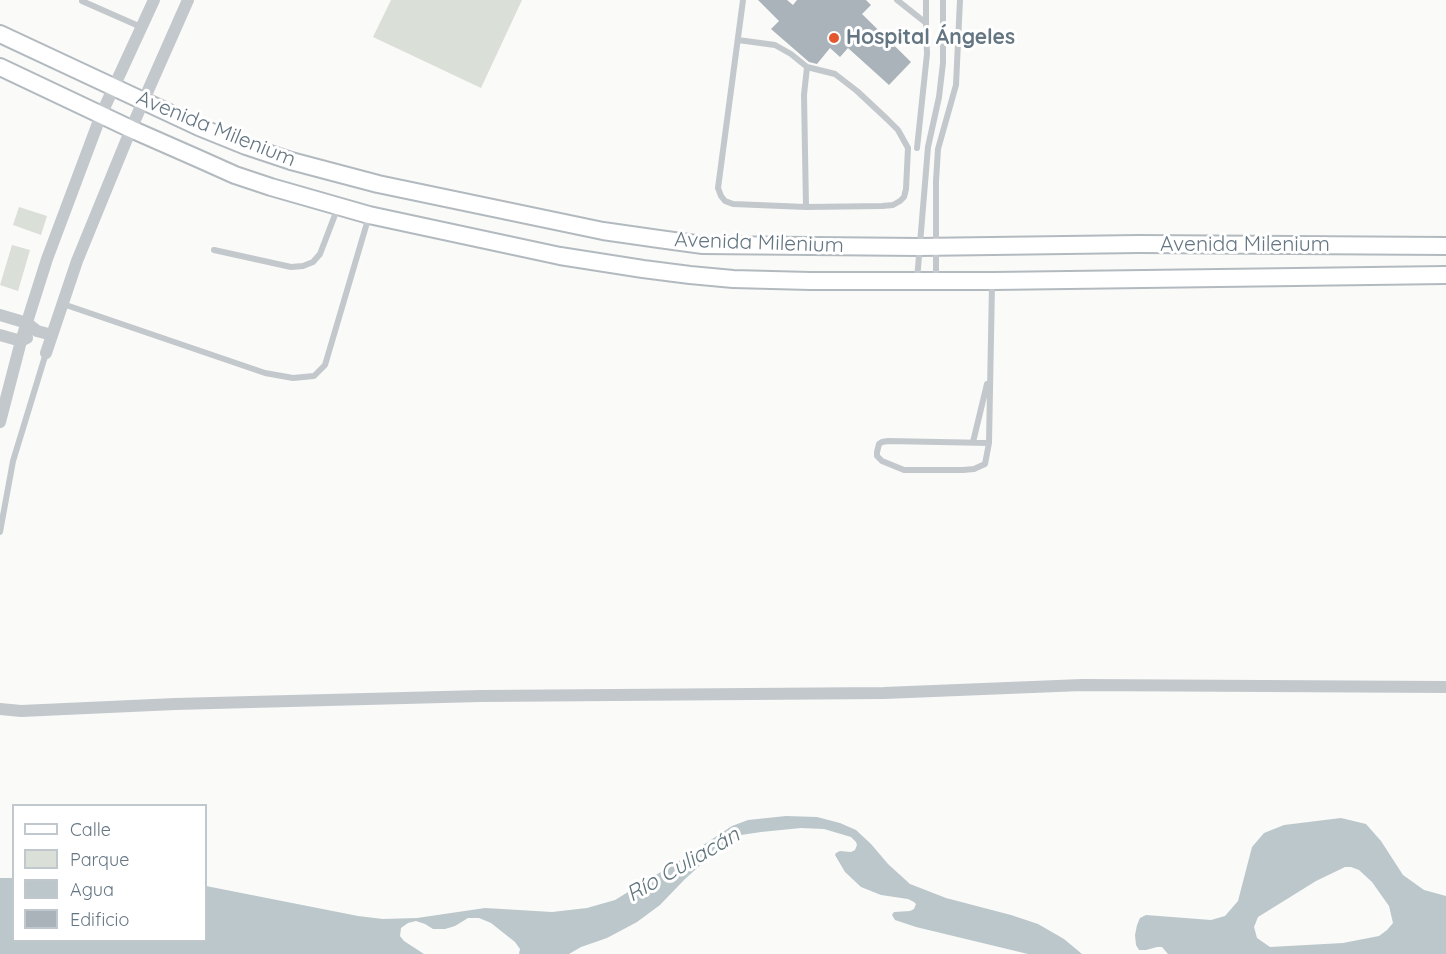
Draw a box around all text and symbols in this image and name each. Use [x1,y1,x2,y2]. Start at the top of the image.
place label: Hospital Ángeles [846,25,1015,51]
marker: Hospital Ángeles [827,31,841,45]
street label: Avenida Milenium [133,86,299,172]
street label: Avenida Milenium [674,227,844,259]
street label: Avenida Milenium [1160,232,1330,258]
legend [12,804,207,942]
text: Calle [70,818,111,841]
water label: Río Culiacán [622,822,744,908]
text: Parque [70,848,129,871]
text: Agua [70,878,114,901]
text: Edificio [70,908,129,931]

